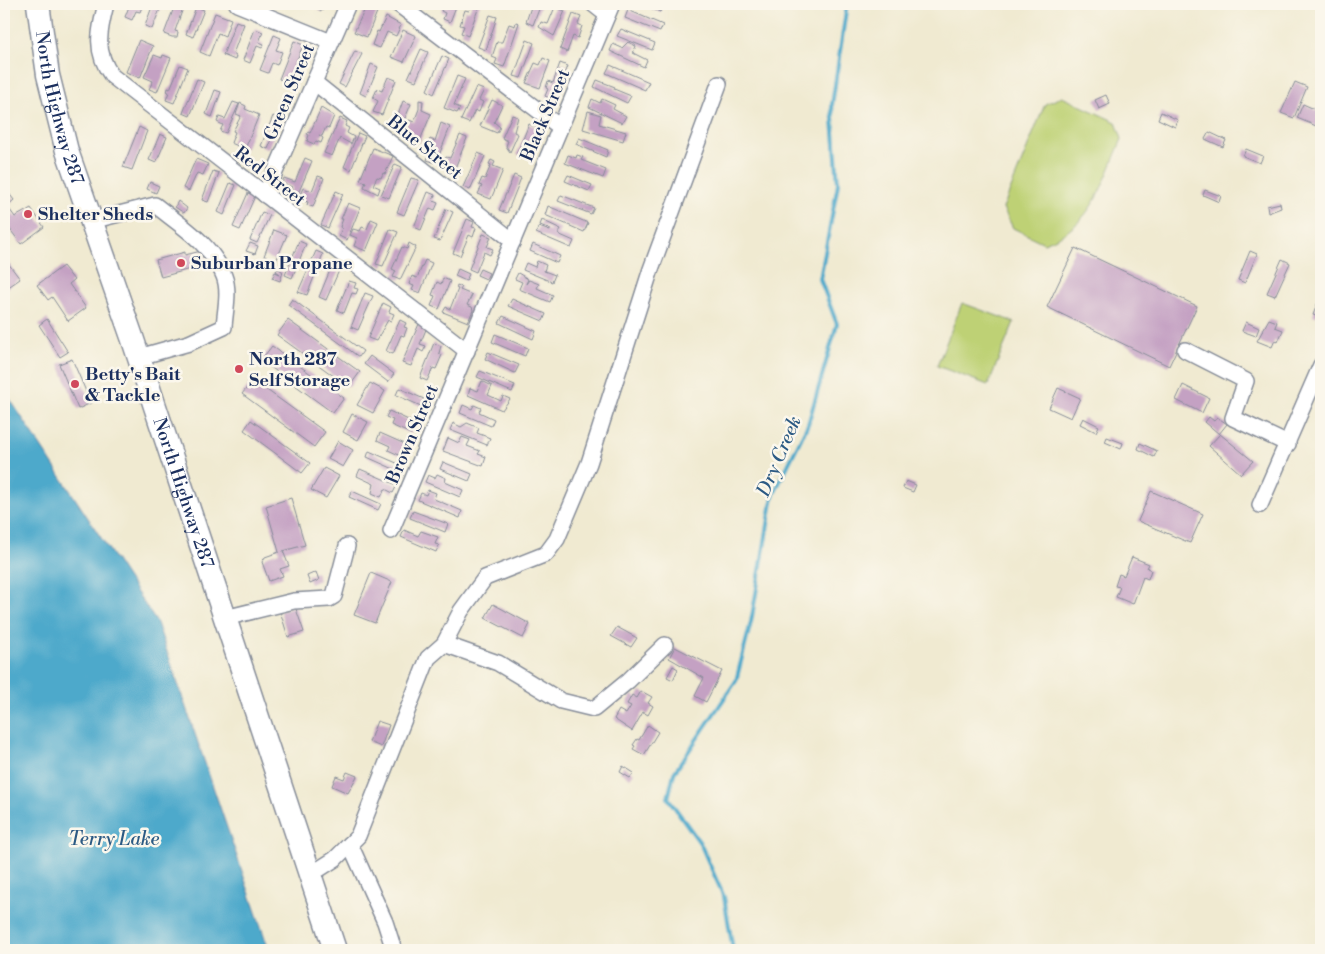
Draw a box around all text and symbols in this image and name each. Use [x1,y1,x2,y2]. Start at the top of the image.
street label: North Highway 287 [30,30,89,188]
street label: Green Street [259,40,320,144]
street label: Black Street [515,65,575,166]
street label: Blue Street [382,110,467,185]
street label: Red Street [229,141,310,212]
place label: Shelter Sheds [38,203,153,226]
marker: Shelter Sheds [22,208,34,220]
place label: Suburban Propane [191,252,353,275]
marker: Suburban Propane [175,257,187,269]
place label: North 287 Self Storage [249,348,350,392]
place label: Betty's Bait & Tackle [85,363,181,407]
marker: North 287 Self Storage [233,363,245,375]
marker: Betty's Bait & Tackle [69,378,81,390]
street label: Brown Street [381,380,444,488]
water label: Dry Creek [751,412,807,501]
street label: North Highway 287 [147,415,219,571]
water label: Terry Lake [69,827,160,851]

